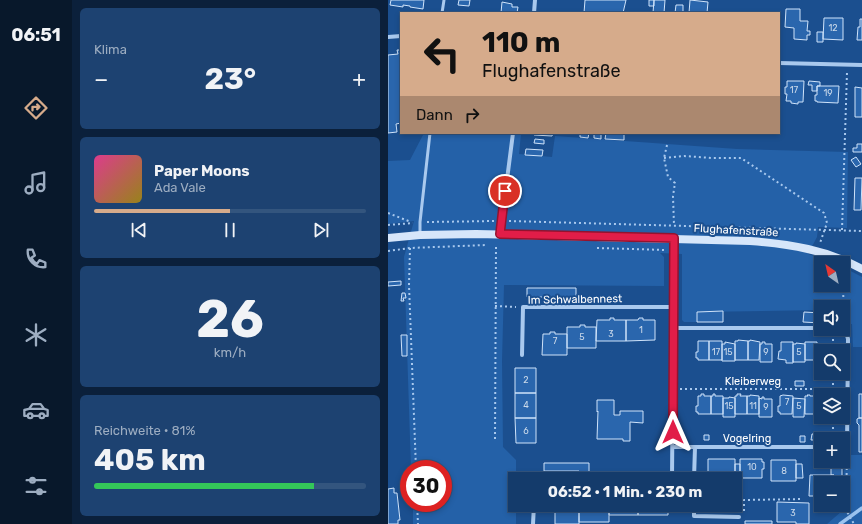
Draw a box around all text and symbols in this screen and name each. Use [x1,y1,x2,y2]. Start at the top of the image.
house number: 12 [828,23,838,33]
text: 06:51 [11,24,61,46]
text: 110 m [482,26,560,59]
icon: left [416,28,468,80]
text: Klima [94,42,127,57]
text: Flughafenstraße [482,60,621,82]
text: 23° [204,61,256,97]
text: − [94,66,108,93]
text: + [352,66,366,93]
house number: 17 [790,85,799,95]
house number: 19 [823,88,833,98]
icon: directions [22,94,50,122]
icon: right [461,104,483,126]
text: Dann [416,106,453,124]
text: Paper Moons [154,162,250,180]
icon: music [22,169,50,197]
pin [488,174,522,208]
text: Ada Vale [154,180,206,195]
icon: arrive [494,180,516,202]
icon: previous [128,219,150,241]
icon: pause [219,219,241,241]
icon: next [310,219,332,241]
street label: Flughafenstraße [693,222,779,239]
icon: phone [22,245,50,273]
north arrow [814,256,850,292]
map controls [814,256,850,512]
text: 26 [196,288,264,350]
street label: Im Schwalbennest [528,292,623,307]
button: sound [814,300,850,336]
icon: climate [22,321,50,349]
house number: 1 [639,325,643,335]
house number: 3 [608,329,614,339]
house number: 5 [579,332,585,342]
house number: 7 [553,336,558,346]
button: search [814,344,850,380]
text: km/h [214,345,246,360]
house number: 17 [712,347,721,357]
house number: 15 [723,347,733,357]
house number: 9 [763,347,769,357]
house number: 5 [796,347,802,357]
house number: 2 [523,375,529,385]
street label: Kleiberweg [725,375,781,388]
button: layers [814,388,850,424]
icon: car [22,396,50,424]
house number: 7 [785,397,790,407]
house number: 4 [523,400,529,410]
house number: 15 [724,401,734,411]
house number: 11 [749,401,757,411]
house number: 5 [796,401,802,411]
house number: 9 [763,402,769,412]
position arrow [652,411,694,453]
text: Reichweite · 81% [94,423,195,438]
house number: 6 [523,426,529,436]
street label: Vogelring [723,432,771,445]
button: + [814,432,850,468]
text: 405 km [94,442,206,478]
speed limit sign: 30 [400,460,452,512]
house number: 10 [747,462,757,472]
house number: 8 [781,466,787,476]
icon: filters [22,472,50,500]
button: − [814,476,850,512]
text: 06:52 · 1 Min. · 230 m [548,483,702,501]
house number: 3 [790,508,796,518]

